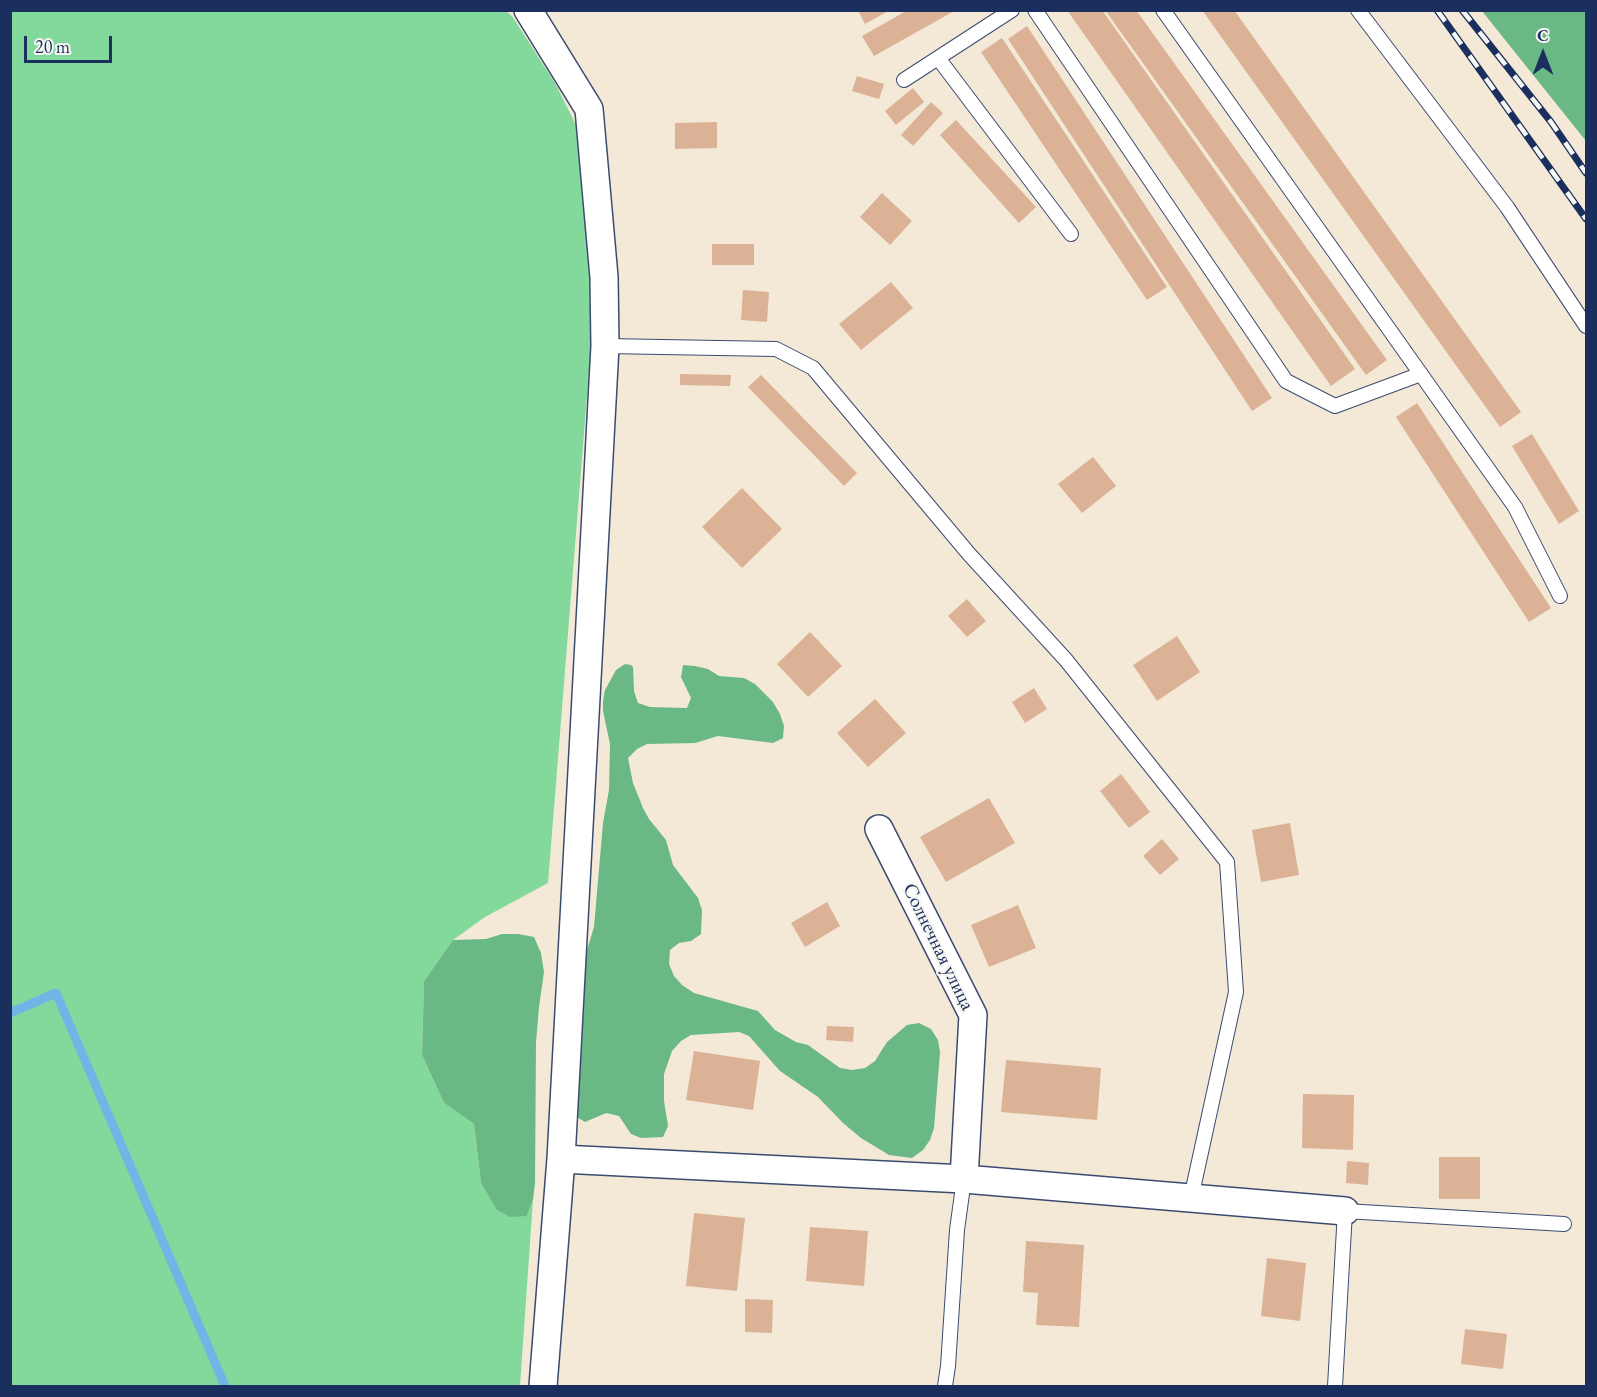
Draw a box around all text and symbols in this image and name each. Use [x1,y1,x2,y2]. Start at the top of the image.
scale bar [27,24,116,62]
north arrow [1513,24,1573,84]
text: С [1537,25,1549,46]
text: 20 m [35,35,70,58]
street label: Солнечная улица [897,880,979,1014]

